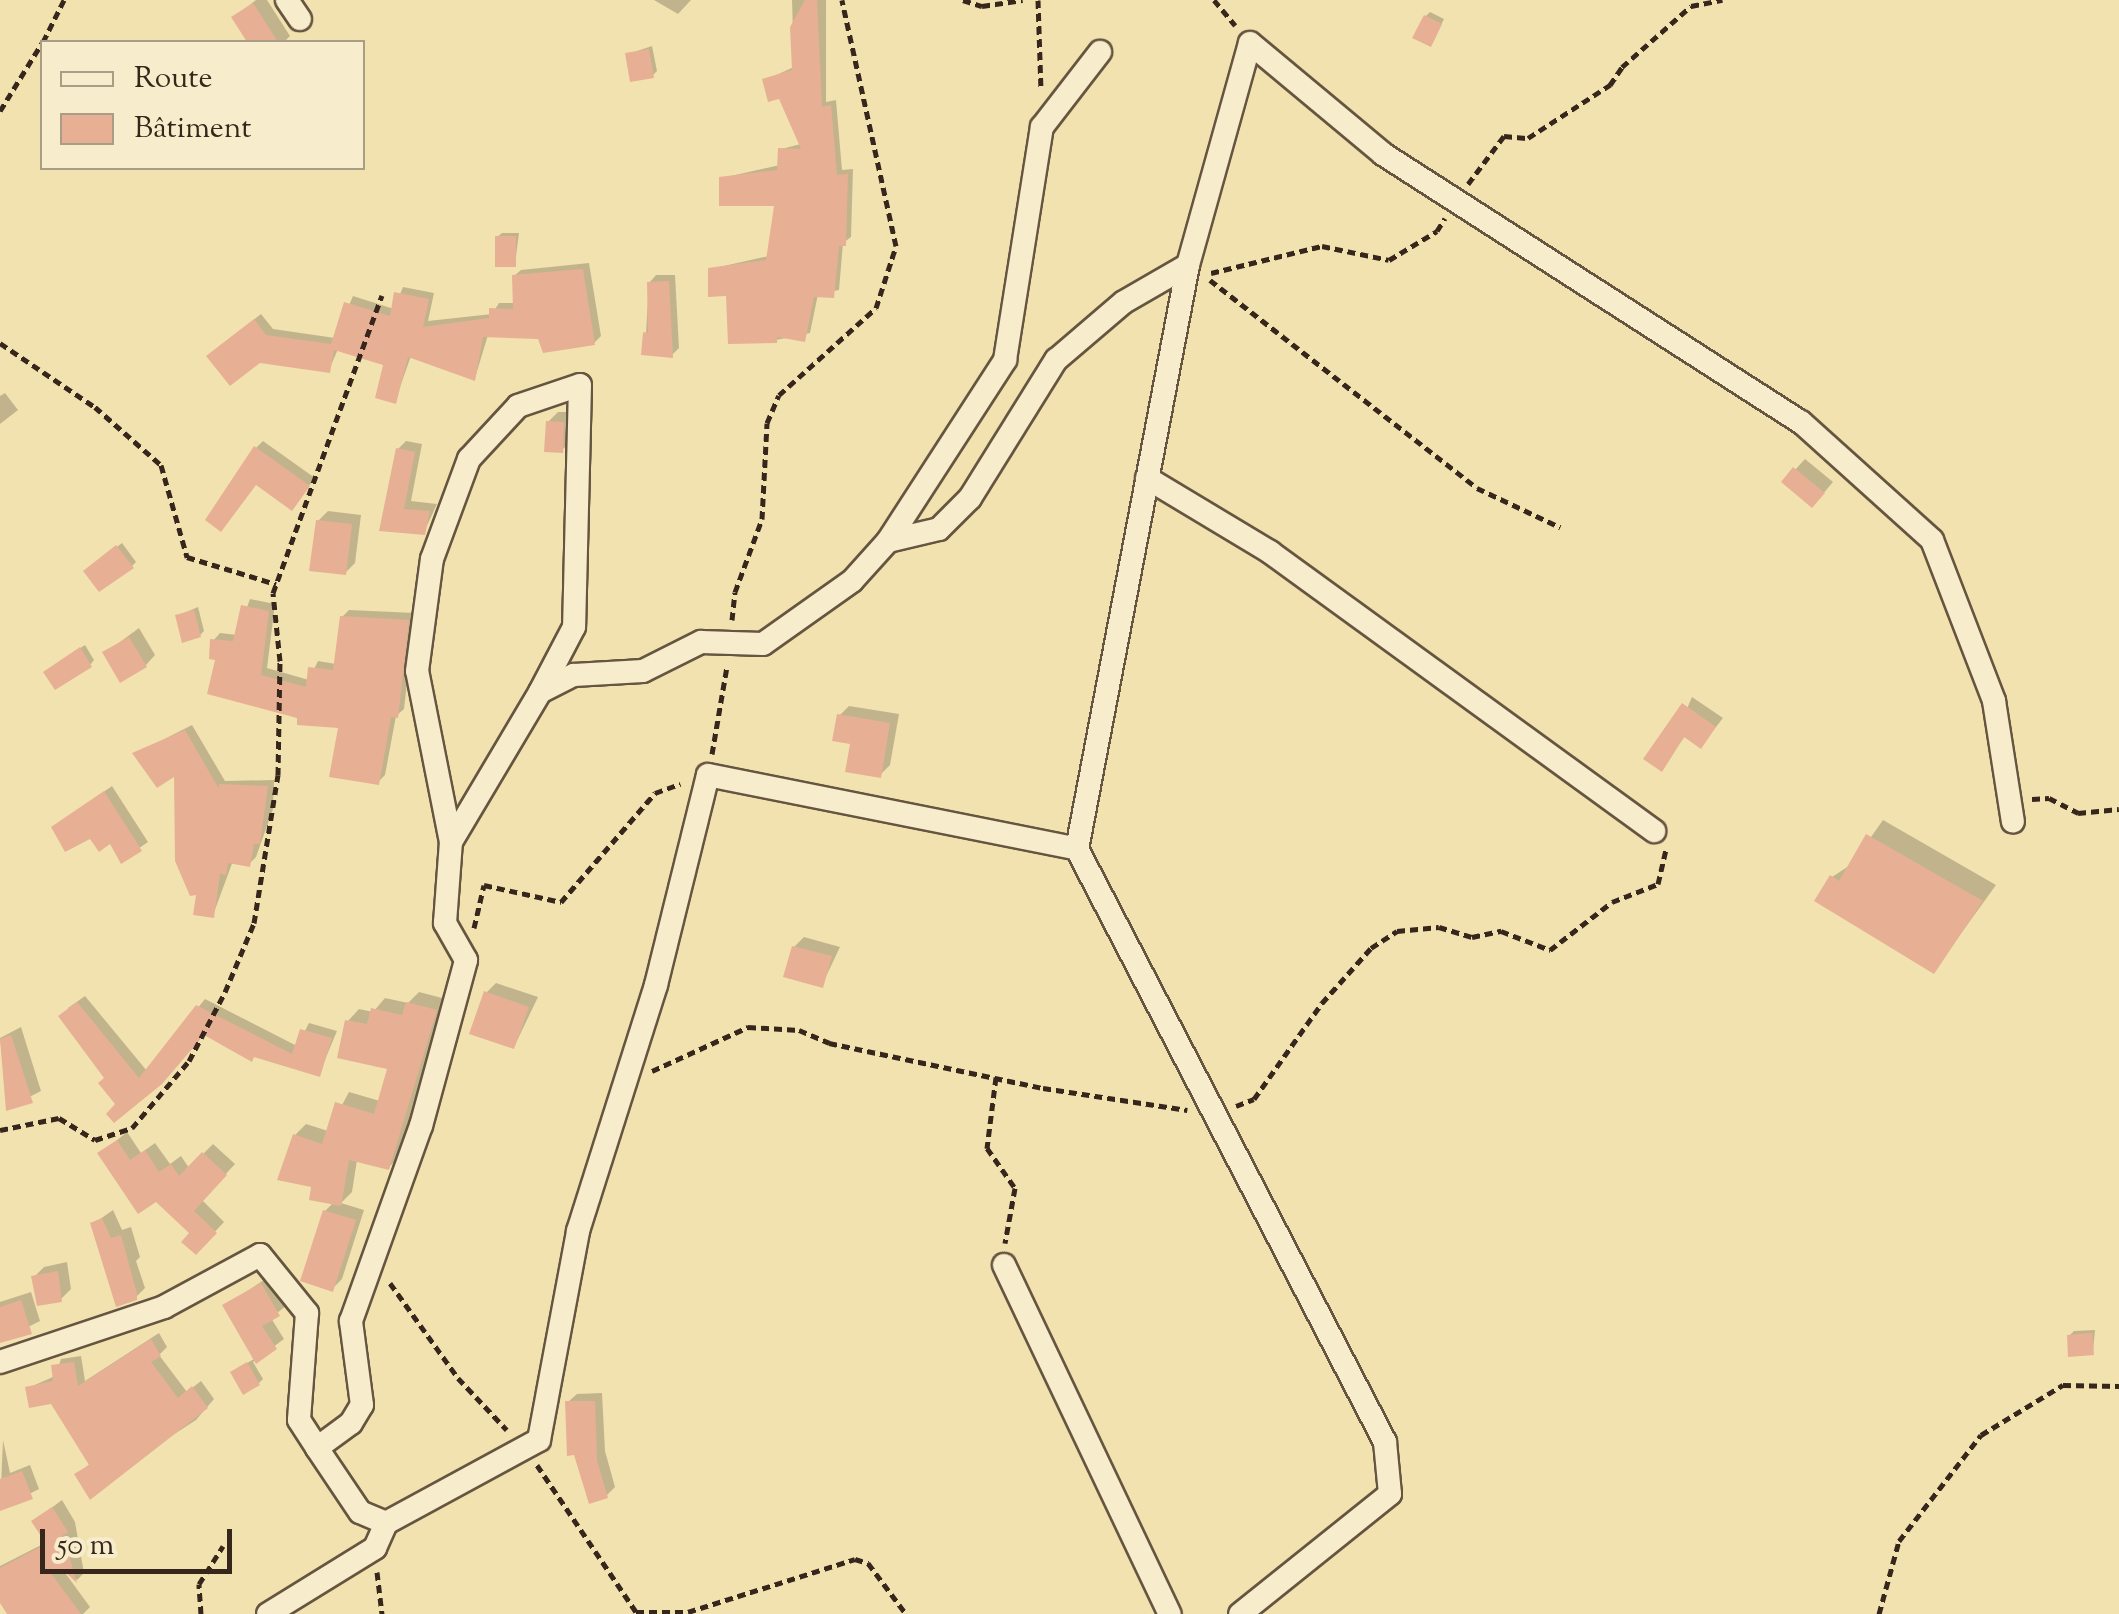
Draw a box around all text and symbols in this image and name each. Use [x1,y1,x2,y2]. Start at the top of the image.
legend [40,40,365,170]
text: Route [134,58,213,101]
text: Bâtiment [134,108,251,151]
scale bar [45,1509,238,1571]
text: 50 m [57,1525,114,1568]

